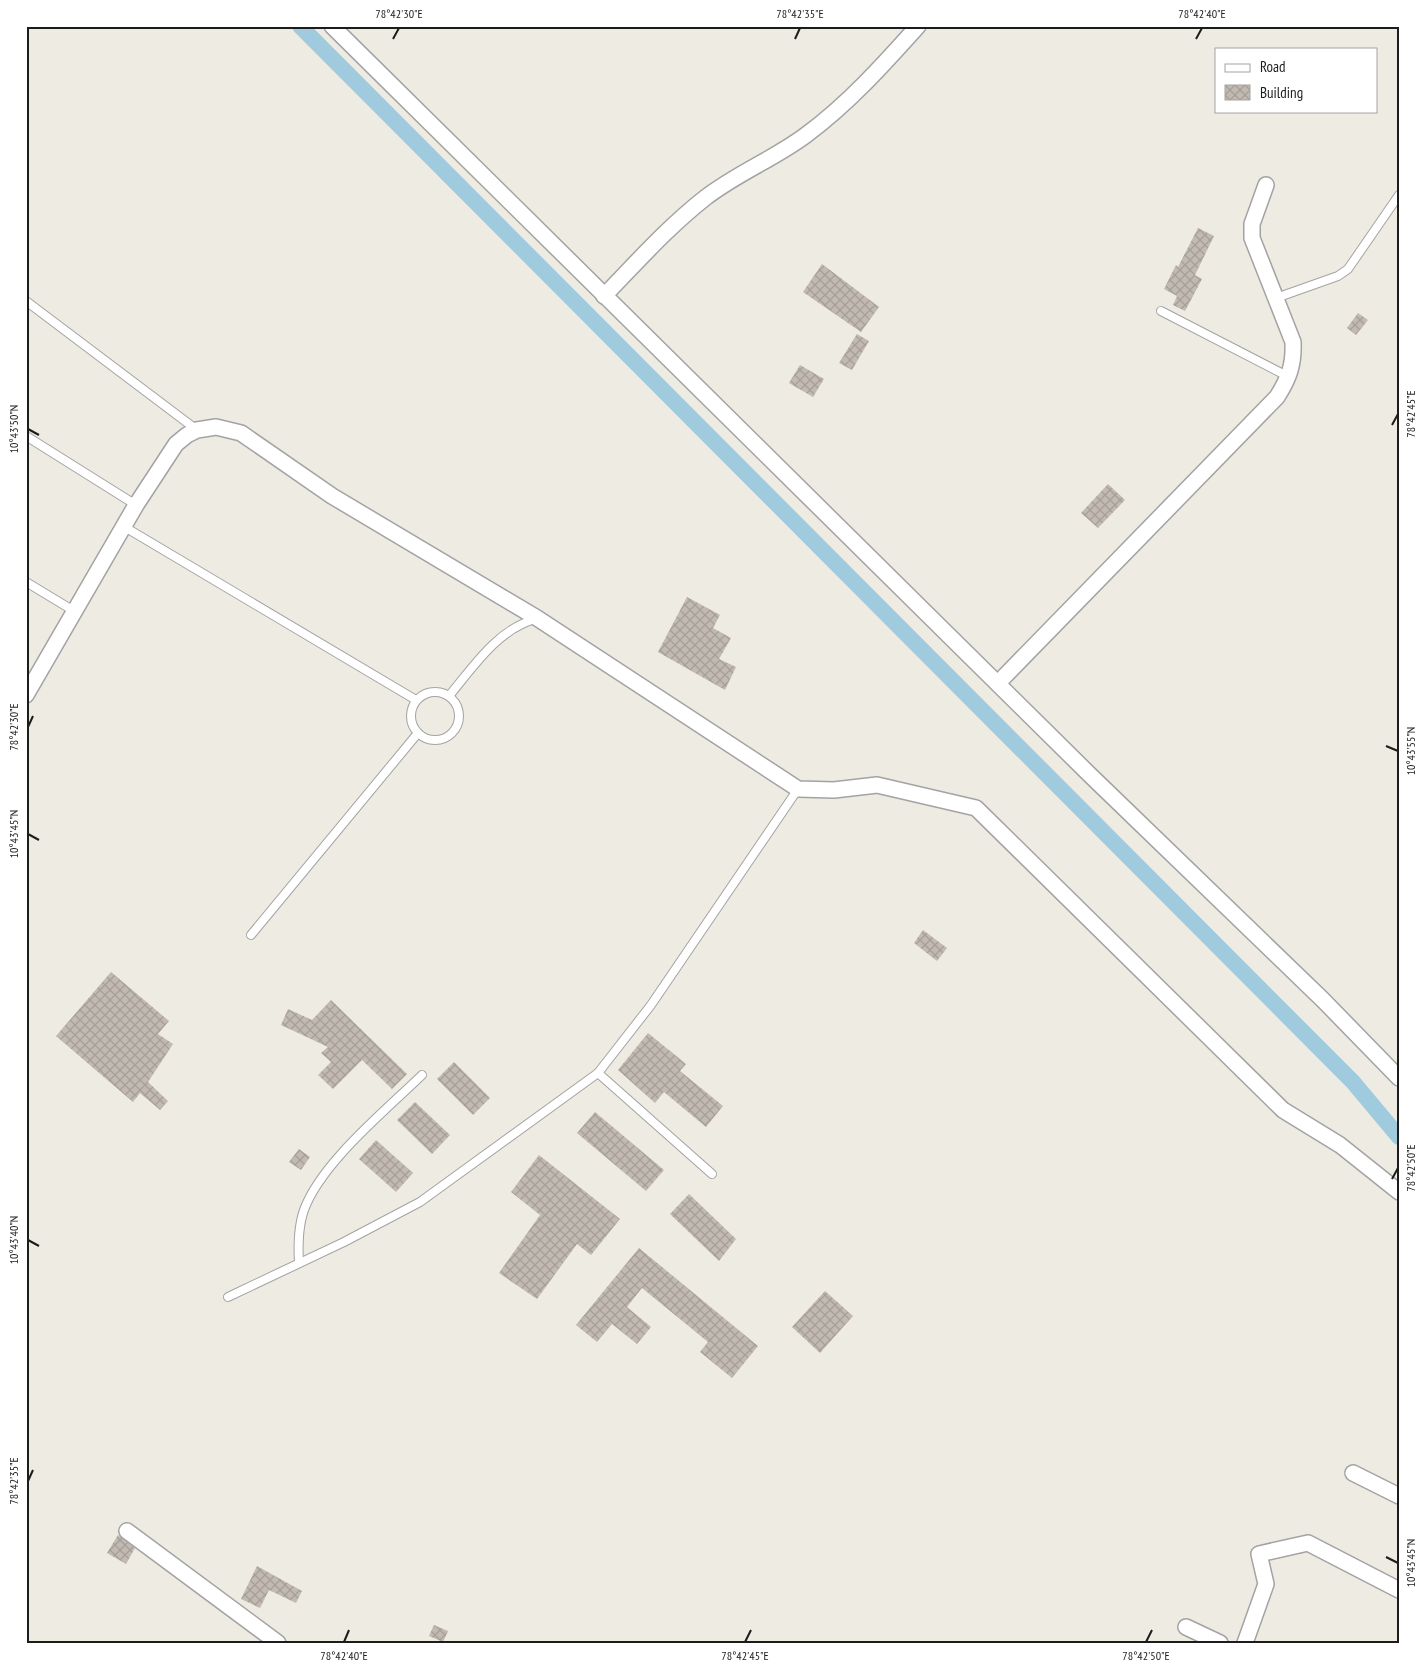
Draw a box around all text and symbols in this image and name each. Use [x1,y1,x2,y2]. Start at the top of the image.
text: 78°42'30"E [375,6,423,21]
text: 78°42'35"E [776,6,824,21]
text: 78°42'40"E [1178,6,1226,21]
legend [1215,48,1378,112]
text: Road [1260,57,1286,76]
text: Building [1260,83,1303,102]
text: 78°42'45"E [1403,390,1418,438]
text: 10°43'50"N [6,405,21,453]
text: 78°42'30"E [6,703,21,751]
text: 10°43'55"N [1403,727,1418,775]
text: 10°43'45"N [6,810,21,858]
text: 78°42'50"E [1403,1144,1418,1192]
text: 10°43'40"N [6,1216,21,1264]
text: 78°42'35"E [6,1457,21,1505]
text: 10°43'45"N [1403,1539,1418,1587]
text: 78°42'40"E [320,1648,368,1663]
text: 78°42'45"E [721,1648,769,1663]
text: 78°42'50"E [1122,1648,1170,1663]

